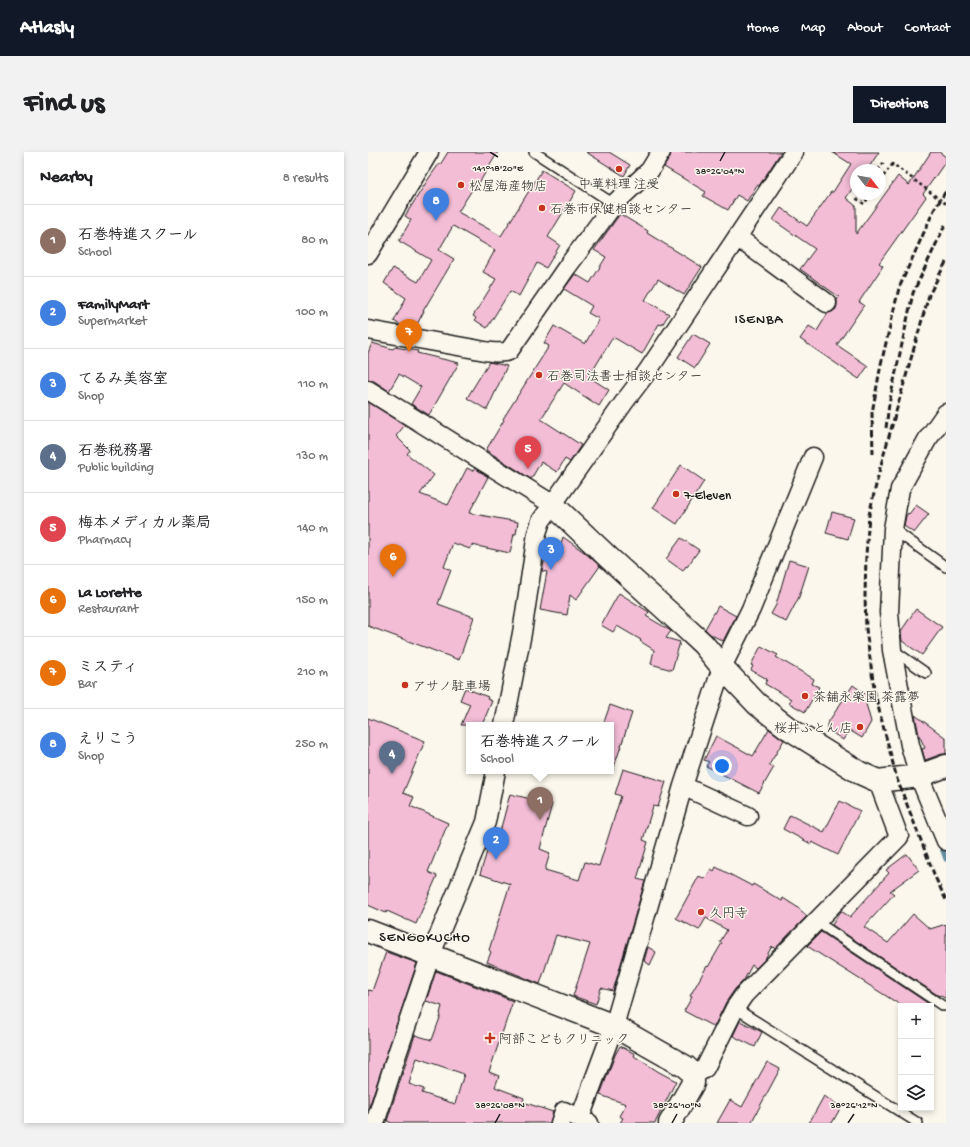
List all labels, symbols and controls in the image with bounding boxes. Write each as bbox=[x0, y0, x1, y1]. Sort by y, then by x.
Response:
text: Atlasly bbox=[20, 17, 74, 40]
text: Home bbox=[747, 20, 779, 37]
text: Map bbox=[801, 20, 825, 37]
text: About bbox=[847, 20, 883, 37]
text: Contact bbox=[905, 20, 950, 37]
button: Directions bbox=[853, 86, 946, 123]
text: Find us bbox=[24, 88, 104, 121]
text: 141°18'20"E bbox=[472, 163, 524, 175]
marker: 中華料理 注受 bbox=[614, 164, 624, 174]
north arrow bbox=[850, 164, 886, 200]
text: 38°26'04"N bbox=[695, 166, 745, 178]
text: Nearby bbox=[40, 168, 93, 188]
text: 8 results bbox=[283, 171, 328, 186]
place label: 中華料理 注受 bbox=[578, 178, 660, 193]
place label: 松屋海産物店 bbox=[469, 179, 547, 195]
marker: 松屋海産物店 bbox=[456, 180, 466, 190]
pin: 8 bbox=[423, 188, 449, 221]
place label: 石巻市保健相談センター bbox=[550, 202, 692, 218]
marker: 石巻市保健相談センター bbox=[537, 203, 547, 213]
text: 石巻特進スクール bbox=[78, 227, 197, 245]
text: 1 bbox=[50, 233, 56, 248]
text: 80 m bbox=[301, 233, 328, 248]
text: School bbox=[78, 245, 112, 260]
text: FamilyMart bbox=[78, 296, 149, 314]
text: 2 bbox=[50, 305, 56, 320]
text: 100 m bbox=[296, 305, 328, 320]
district label: ISENBA bbox=[734, 312, 784, 329]
text: Supermarket bbox=[78, 314, 147, 329]
pin: 7 bbox=[396, 319, 422, 352]
place label: 石巻司法書士相談センター bbox=[547, 369, 702, 385]
marker: 石巻司法書士相談センター bbox=[534, 370, 544, 380]
text: てるみ美容室 bbox=[78, 371, 168, 389]
text: 3 bbox=[50, 377, 56, 392]
text: 110 m bbox=[298, 377, 328, 392]
text: Shop bbox=[78, 389, 104, 404]
pin: 5 bbox=[515, 436, 541, 469]
text: 石巻税務署 bbox=[78, 443, 153, 461]
text: 4 bbox=[50, 449, 56, 464]
text: 130 m bbox=[296, 449, 328, 464]
text: Public building bbox=[78, 461, 154, 476]
marker: 7-Eleven bbox=[671, 489, 681, 499]
place label: 7-Eleven bbox=[683, 489, 732, 504]
text: 梅本メディカル薬局 bbox=[78, 515, 211, 533]
text: 5 bbox=[50, 521, 56, 536]
text: 140 m bbox=[297, 521, 328, 536]
text: Pharmacy bbox=[78, 533, 131, 548]
pin: 3 bbox=[538, 537, 564, 570]
pin: 6 bbox=[380, 544, 406, 577]
text: La Lorette bbox=[78, 584, 142, 602]
text: 6 bbox=[50, 593, 56, 608]
text: 150 m bbox=[296, 593, 328, 608]
text: Restaurant bbox=[78, 602, 138, 617]
text: ミスティ bbox=[78, 659, 138, 677]
text: 7 bbox=[50, 665, 56, 680]
text: 210 m bbox=[297, 665, 328, 680]
text: Bar bbox=[78, 677, 96, 692]
place label: アサノ駐車場 bbox=[413, 679, 490, 695]
marker: アサノ駐車場 bbox=[400, 680, 410, 690]
place label: 茶舗永楽園 茶露夢 bbox=[813, 690, 920, 706]
marker: 茶舗永楽園 茶露夢 bbox=[800, 691, 810, 701]
popup bbox=[466, 722, 614, 774]
place label: 桜井ふとん店 bbox=[774, 722, 852, 737]
marker: 桜井ふとん店 bbox=[855, 722, 865, 732]
text: えりこう bbox=[78, 731, 138, 749]
text: 石巻特進スクール bbox=[480, 734, 600, 752]
text: 8 bbox=[49, 737, 57, 752]
text: 250 m bbox=[295, 737, 328, 752]
pin: 4 bbox=[379, 741, 405, 774]
text: Shop bbox=[78, 749, 104, 764]
text: School bbox=[480, 752, 514, 767]
your location bbox=[712, 756, 732, 776]
pin: 1 bbox=[527, 787, 553, 820]
pin: 2 bbox=[483, 827, 509, 860]
marker: 久円寺 bbox=[696, 907, 706, 917]
place label: 久円寺 bbox=[709, 907, 748, 922]
district label: SENGOKUCHO bbox=[379, 930, 471, 947]
map controls bbox=[898, 1003, 934, 1111]
button: + bbox=[898, 1003, 934, 1039]
marker: 阿部こどもクリニック bbox=[484, 1032, 496, 1044]
place label: 阿部こどもクリニック bbox=[499, 1032, 629, 1048]
button: − bbox=[898, 1039, 934, 1075]
button: layers bbox=[898, 1075, 934, 1111]
text: 38°26'08"N bbox=[474, 1100, 525, 1112]
text: 38°26'10"N bbox=[652, 1100, 702, 1112]
text: 38°26'12"N bbox=[829, 1100, 878, 1112]

